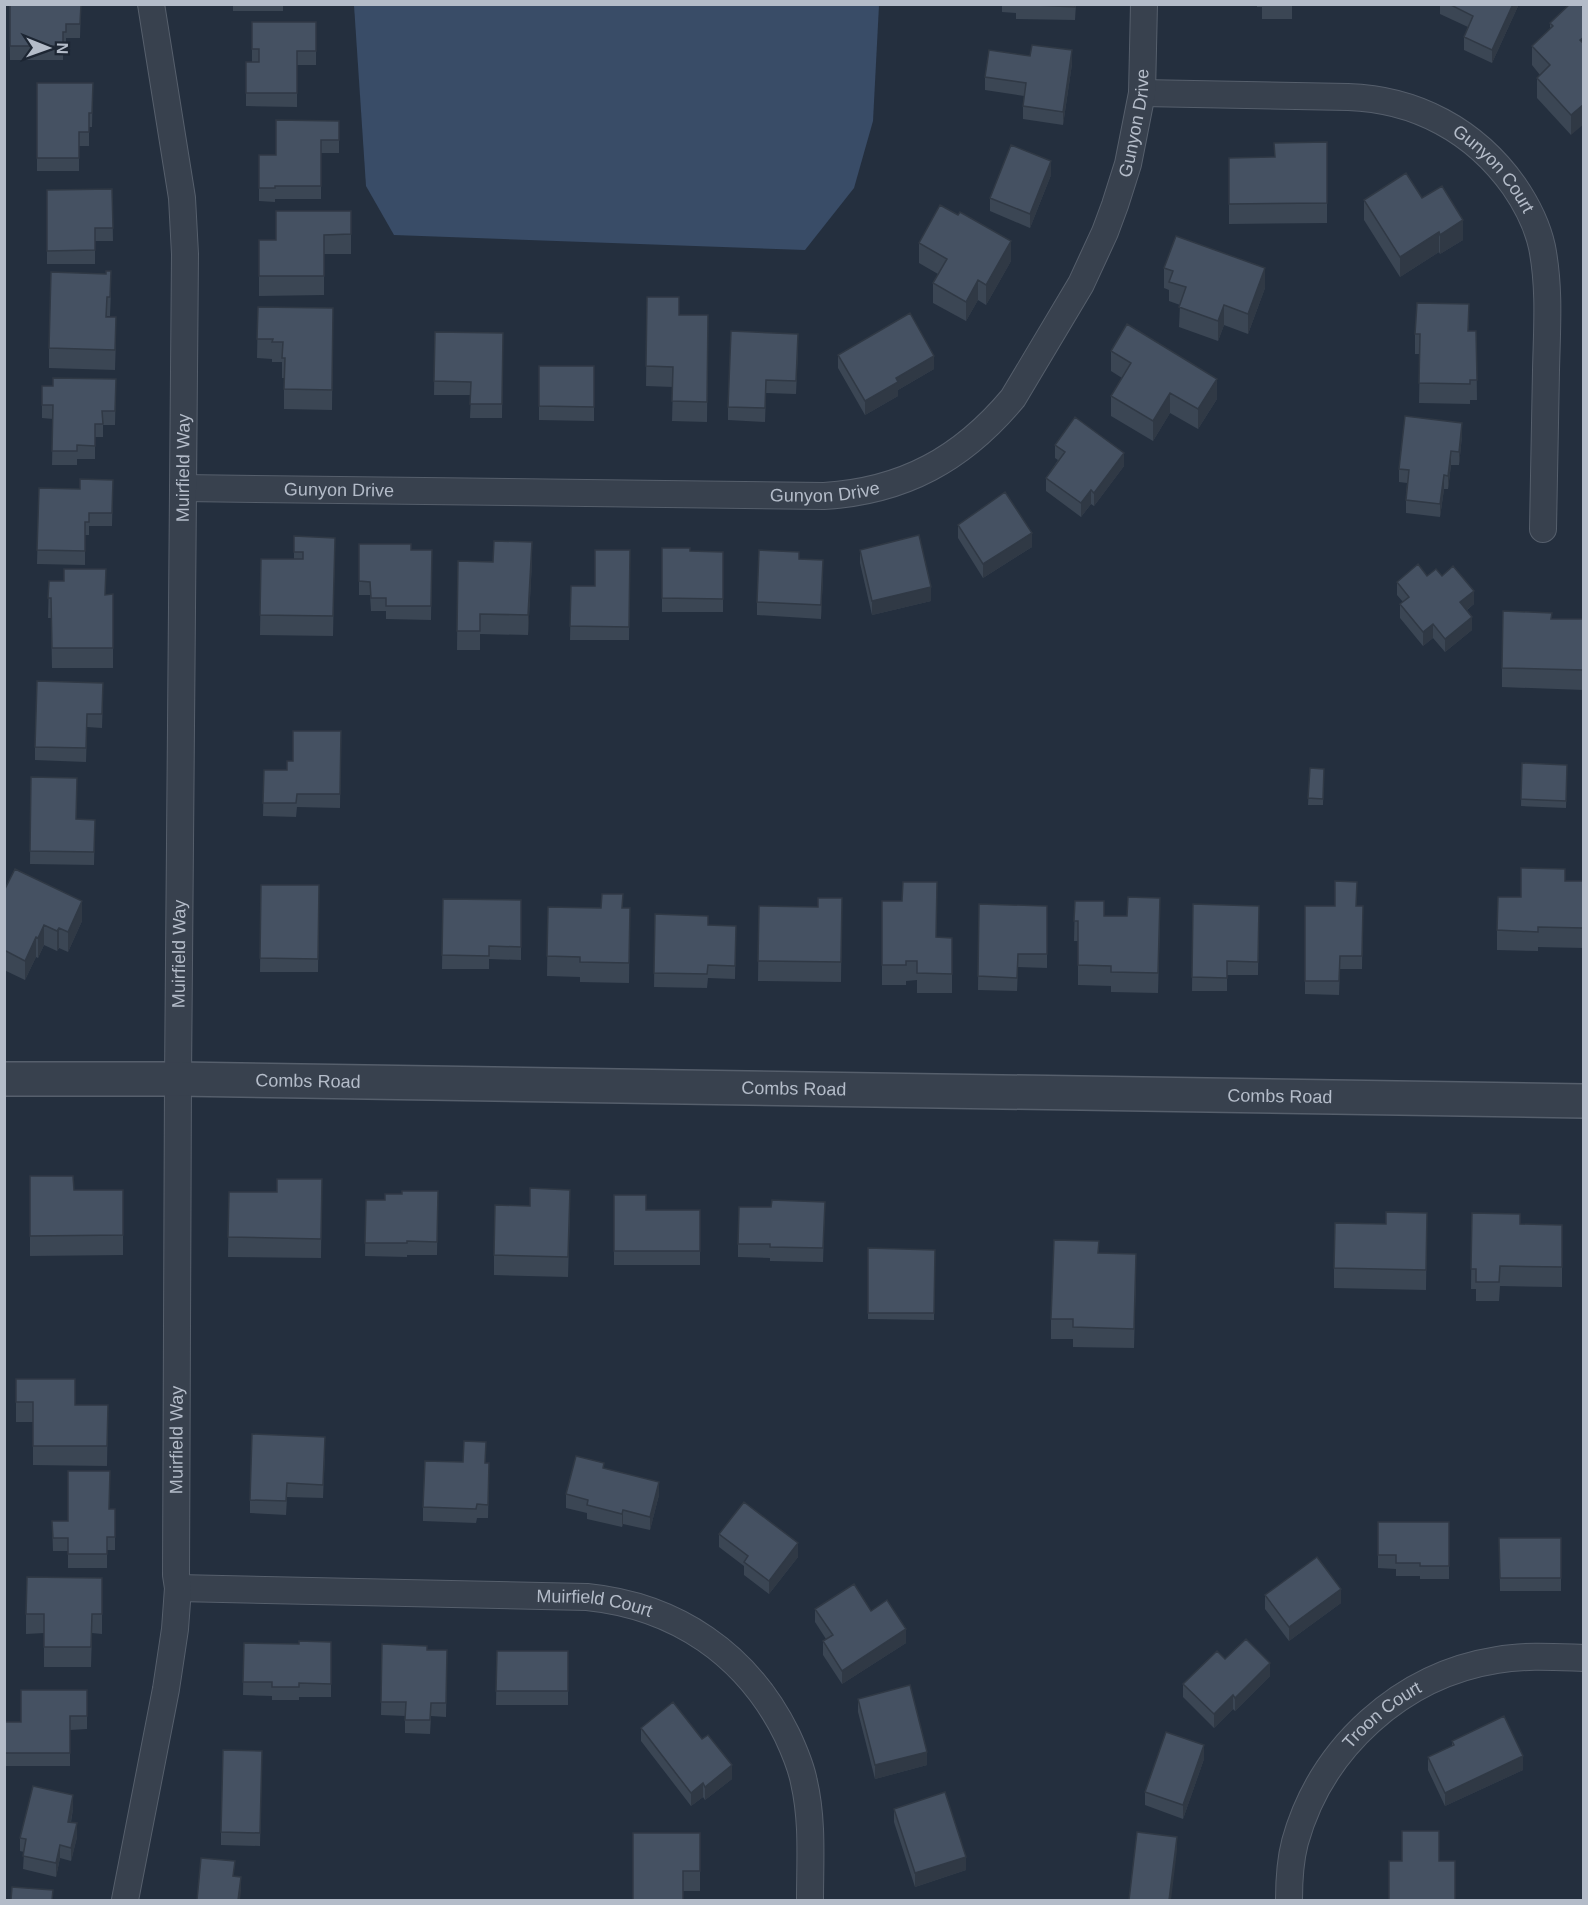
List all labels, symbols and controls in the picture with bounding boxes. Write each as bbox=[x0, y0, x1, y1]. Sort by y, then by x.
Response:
north arrow bbox=[18, 18, 78, 78]
text: N bbox=[54, 42, 71, 54]
street label: Gunyon Drive bbox=[1114, 68, 1153, 180]
street label: Gunyon Court bbox=[1449, 121, 1538, 216]
street label: Muirfield Way bbox=[173, 414, 194, 522]
street label: Gunyon Drive bbox=[770, 478, 882, 506]
street label: Gunyon Drive bbox=[284, 479, 394, 501]
street label: Muirfield Way bbox=[169, 900, 190, 1008]
street label: Combs Road bbox=[255, 1070, 361, 1092]
street label: Combs Road bbox=[741, 1078, 847, 1099]
street label: Combs Road bbox=[1227, 1085, 1333, 1107]
street label: Muirfield Way bbox=[166, 1386, 187, 1494]
street label: Muirfield Court bbox=[536, 1586, 655, 1621]
street label: Troon Court bbox=[1339, 1677, 1425, 1752]

